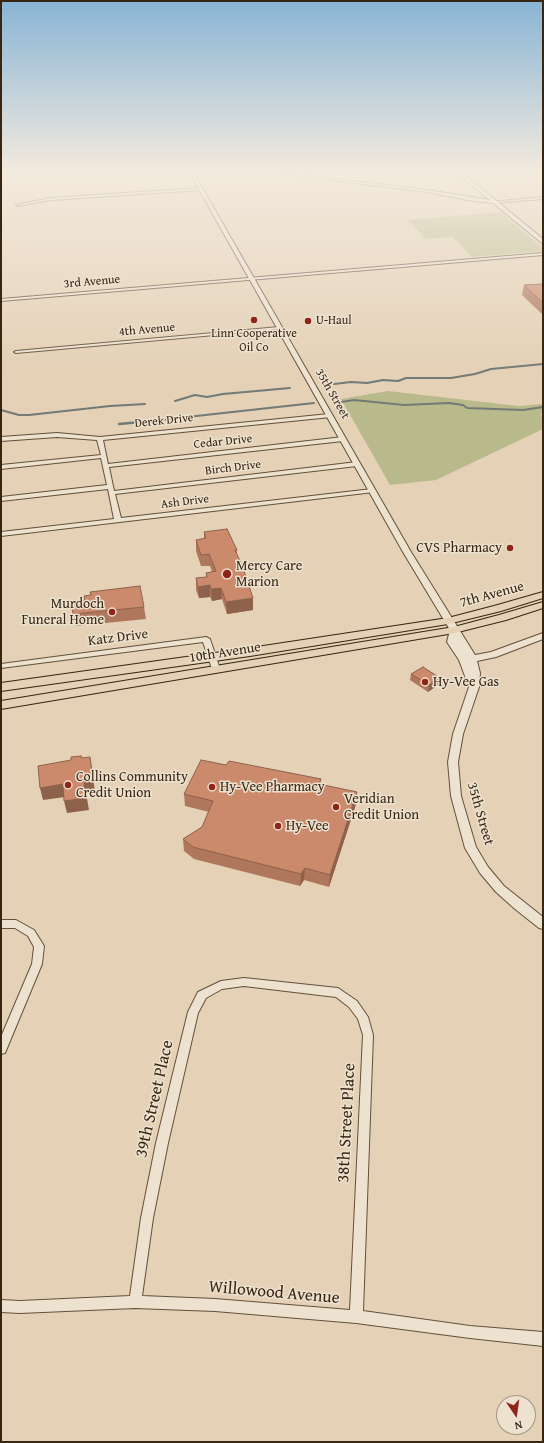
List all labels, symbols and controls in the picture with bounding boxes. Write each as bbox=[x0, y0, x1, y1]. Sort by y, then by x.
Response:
street label: 3rd Avenue bbox=[63, 272, 121, 292]
place label: U-Haul bbox=[316, 314, 352, 328]
marker: Linn Cooperative Oil Co bbox=[249, 315, 259, 325]
marker: U-Haul bbox=[303, 316, 313, 326]
street label: 4th Avenue bbox=[118, 320, 176, 340]
place label: Linn Cooperative Oil Co bbox=[211, 327, 297, 355]
street label: 35th Street bbox=[312, 366, 352, 422]
street label: Derek Drive bbox=[134, 411, 194, 431]
street label: Cedar Drive bbox=[193, 432, 253, 452]
street label: Birch Drive bbox=[204, 457, 262, 479]
street label: Ash Drive bbox=[160, 492, 210, 512]
place label: CVS Pharmacy bbox=[416, 540, 502, 556]
marker: CVS Pharmacy bbox=[505, 543, 515, 553]
place label: Mercy Care Marion bbox=[236, 558, 302, 590]
marker: Mercy Care Marion bbox=[221, 568, 233, 580]
street label: 7th Avenue bbox=[458, 578, 526, 612]
place label: Murdoch Funeral Home bbox=[21, 596, 104, 628]
marker: Murdoch Funeral Home bbox=[107, 607, 117, 617]
street label: Katz Drive bbox=[87, 626, 149, 650]
street label: 10th Avenue bbox=[188, 639, 262, 667]
place label: Hy-Vee Gas bbox=[433, 674, 499, 690]
marker: Hy-Vee Gas bbox=[420, 677, 430, 687]
place label: Collins Community Credit Union bbox=[76, 769, 188, 802]
place label: Hy-Vee Pharmacy bbox=[220, 779, 325, 795]
marker: Collins Community Credit Union bbox=[63, 780, 73, 790]
street label: 35th Street bbox=[463, 781, 497, 847]
marker: Hy-Vee Pharmacy bbox=[207, 782, 217, 792]
place label: Veridian Credit Union bbox=[344, 791, 419, 824]
marker: Veridian Credit Union bbox=[331, 802, 341, 812]
place label: Hy-Vee bbox=[286, 818, 329, 834]
marker: Hy-Vee bbox=[273, 821, 283, 831]
street label: 39th Street Place bbox=[132, 1038, 178, 1160]
street label: 38th Street Place bbox=[334, 1063, 360, 1183]
street label: Willowood Avenue bbox=[208, 1277, 340, 1309]
north arrow bbox=[496, 1395, 536, 1435]
text: N bbox=[513, 1417, 524, 1434]

